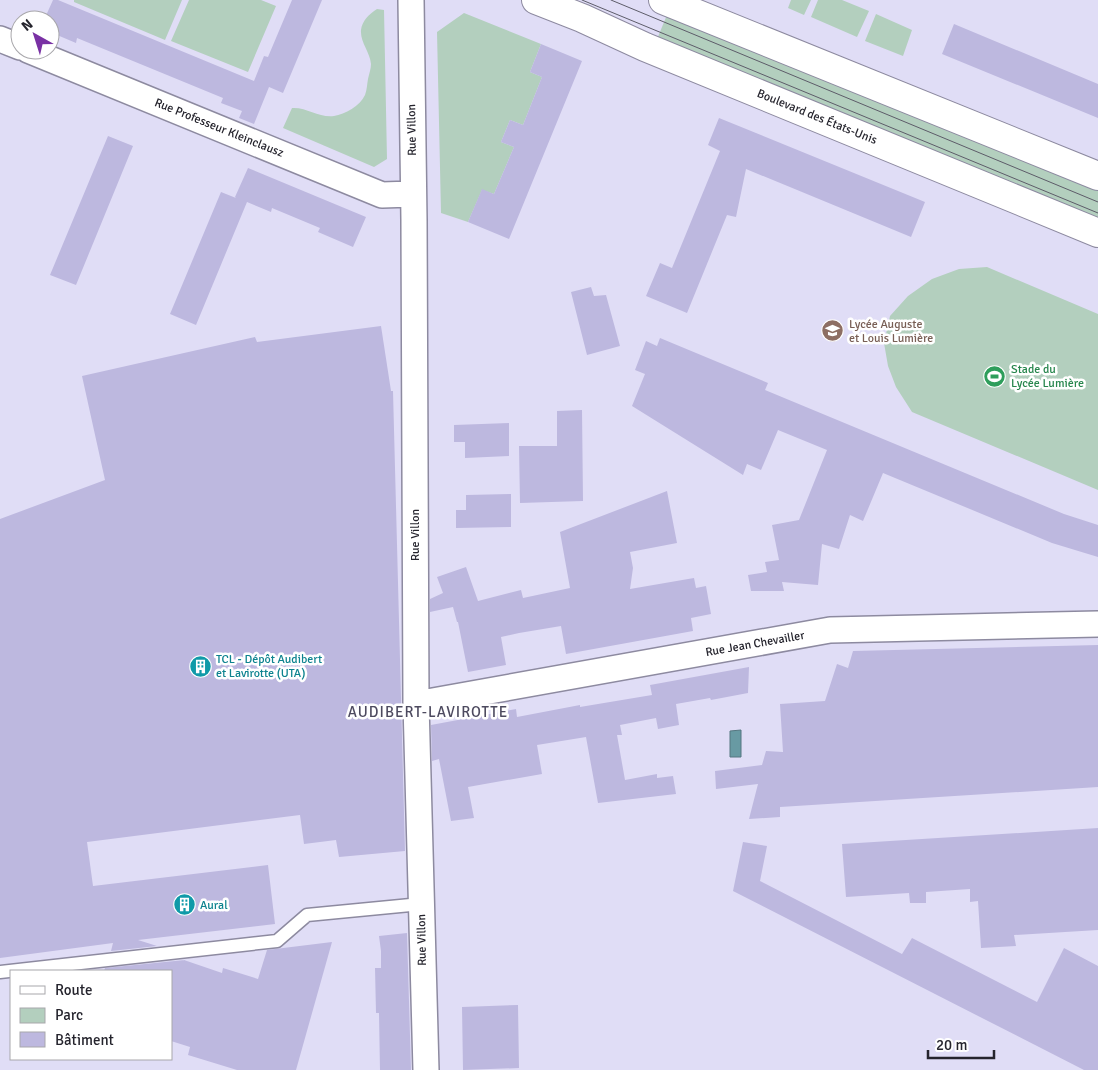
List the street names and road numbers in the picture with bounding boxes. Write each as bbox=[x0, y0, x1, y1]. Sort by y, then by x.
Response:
street label: Boulevard des États-Unis bbox=[755, 86, 879, 148]
street label: Rue Professeur Kleinclausz bbox=[152, 95, 286, 161]
street label: Rue Villon bbox=[404, 104, 420, 156]
street label: Rue Villon bbox=[408, 509, 423, 561]
street label: Rue Jean Chevailler bbox=[704, 628, 806, 660]
street label: Rue Villon bbox=[414, 914, 430, 966]

